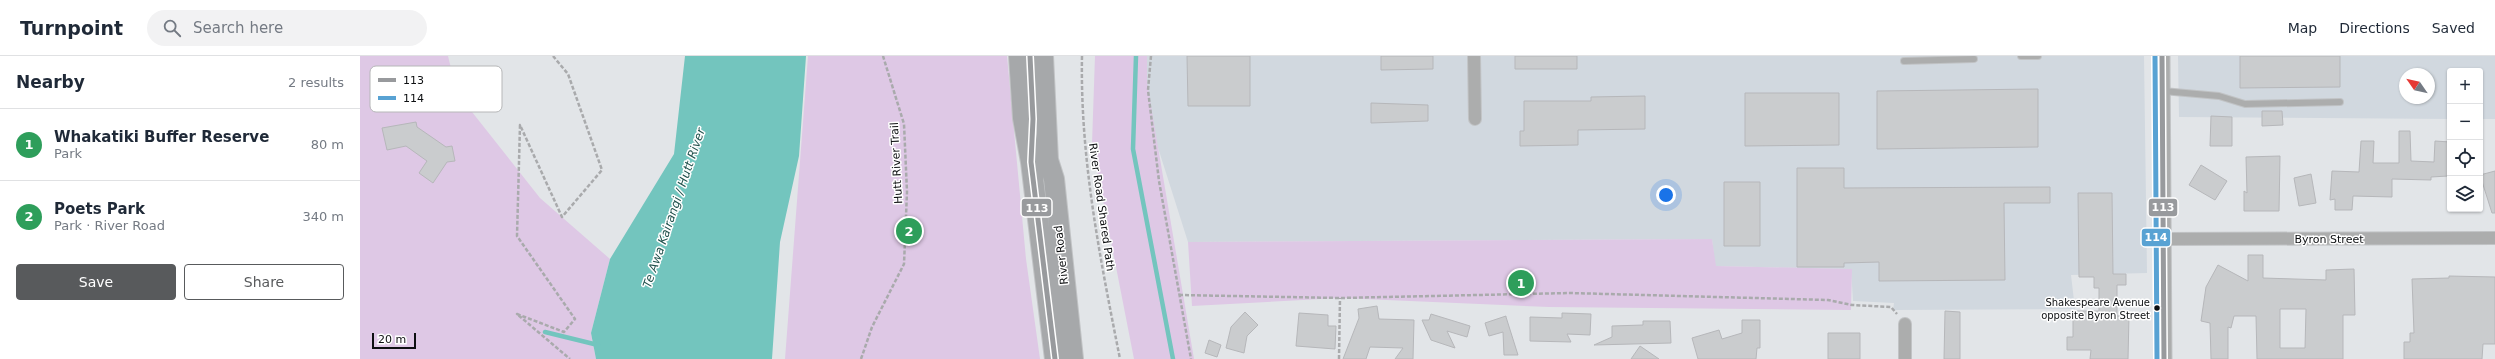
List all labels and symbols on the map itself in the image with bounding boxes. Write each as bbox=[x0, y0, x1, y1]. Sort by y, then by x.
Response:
legend bbox=[370, 66, 502, 112]
north arrow bbox=[2399, 68, 2435, 104]
text: 113 bbox=[403, 74, 424, 87]
text: 114 bbox=[403, 92, 424, 105]
street label: Hutt River Trail bbox=[888, 122, 905, 204]
water label: Te Awa Kairangi / Hutt River bbox=[640, 125, 708, 290]
street label: River Road Shared Path bbox=[1086, 142, 1117, 272]
your location bbox=[1656, 185, 1676, 205]
line badge: 113 bbox=[1021, 198, 1052, 217]
line badge: 113 bbox=[2148, 198, 2178, 217]
text: 113 bbox=[2152, 201, 2174, 214]
text: 113 bbox=[1026, 202, 1048, 215]
pin: 2 bbox=[896, 216, 922, 246]
street label: River Road bbox=[1052, 225, 1071, 285]
line badge: 114 bbox=[2141, 228, 2171, 247]
text: 114 bbox=[2145, 231, 2168, 244]
street label: Byron Street bbox=[2295, 233, 2364, 246]
pin: 1 bbox=[1508, 268, 1534, 298]
place label: Shakespeare Avenue opposite Byron Street bbox=[2041, 297, 2150, 321]
marker: Shakespeare Avenue opposite Byron Street bbox=[2152, 303, 2162, 313]
scale bar bbox=[372, 331, 416, 350]

